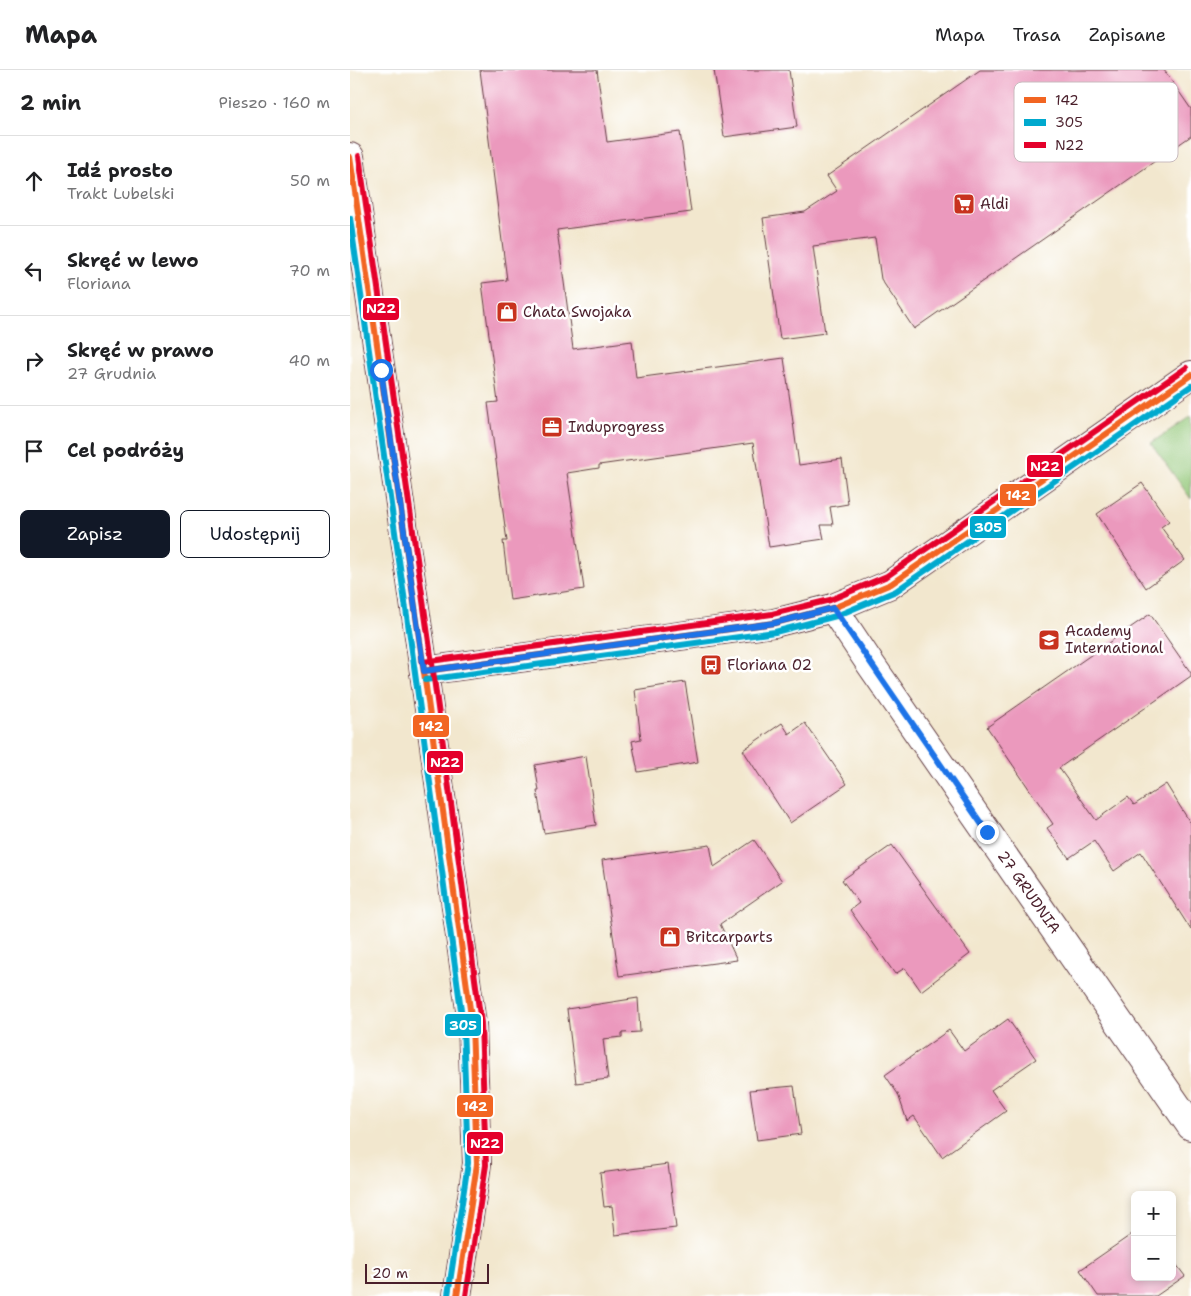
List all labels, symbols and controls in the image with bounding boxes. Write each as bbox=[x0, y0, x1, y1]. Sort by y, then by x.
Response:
text: Mapa bbox=[25, 19, 97, 51]
text: Mapa bbox=[935, 23, 985, 47]
text: Trasa bbox=[1013, 23, 1061, 47]
text: Zapisane bbox=[1089, 23, 1166, 47]
legend bbox=[1014, 82, 1178, 162]
text: 2 min bbox=[20, 89, 81, 117]
text: 142 bbox=[1055, 91, 1079, 109]
text: Pieszo · 160 m bbox=[219, 92, 330, 113]
text: 305 bbox=[1055, 113, 1083, 131]
text: N22 bbox=[1055, 136, 1084, 154]
text: Idź prosto bbox=[67, 158, 173, 183]
icon: ahead bbox=[20, 167, 48, 195]
text: 50 m bbox=[290, 170, 330, 191]
text: Trakt Lubelski bbox=[67, 183, 175, 204]
supermarket icon: Aldi bbox=[952, 192, 976, 216]
place label: Aldi bbox=[980, 194, 1009, 214]
text: Skręć w lewo bbox=[67, 248, 199, 273]
icon: left bbox=[20, 257, 48, 285]
text: 70 m bbox=[289, 260, 330, 281]
text: Floriana bbox=[67, 273, 131, 294]
line badge: N22 bbox=[362, 297, 400, 321]
text: N22 bbox=[366, 299, 396, 317]
shop icon: Chata Swojaka bbox=[495, 300, 519, 324]
place label: Chata Swojaka bbox=[523, 302, 632, 322]
text: Skręć w prawo bbox=[67, 338, 214, 363]
icon: right bbox=[20, 347, 48, 375]
text: 40 m bbox=[288, 350, 330, 371]
route start bbox=[370, 359, 393, 382]
text: 27 Grudnia bbox=[67, 363, 156, 384]
office icon: Induprogress bbox=[540, 415, 564, 439]
place label: Induprogress bbox=[568, 417, 665, 437]
icon: arrive bbox=[20, 437, 48, 465]
text: Cel podróży bbox=[67, 438, 184, 463]
line badge: N22 bbox=[1026, 454, 1064, 478]
text: N22 bbox=[1030, 457, 1060, 475]
line badge: 142 bbox=[999, 483, 1037, 507]
text: 142 bbox=[1006, 486, 1031, 504]
button: Zapisz bbox=[20, 510, 170, 558]
button: Udostępnij bbox=[180, 510, 330, 558]
line badge: 305 bbox=[969, 515, 1007, 539]
text: 305 bbox=[974, 518, 1002, 536]
place label: Academy International bbox=[1065, 621, 1164, 658]
school or university icon: Academy International bbox=[1037, 628, 1061, 652]
bus stop icon: Floriana 02 bbox=[699, 653, 723, 677]
place label: Floriana 02 bbox=[727, 655, 812, 675]
line badge: 142 bbox=[412, 714, 450, 738]
text: 142 bbox=[419, 717, 444, 735]
line badge: N22 bbox=[426, 750, 464, 774]
text: N22 bbox=[430, 753, 460, 771]
route end bbox=[976, 821, 999, 844]
street label: 27 GRUDNIA bbox=[993, 847, 1065, 938]
shop icon: Britcarparts bbox=[658, 925, 682, 949]
place label: Britcarparts bbox=[686, 927, 773, 947]
line badge: 305 bbox=[444, 1013, 482, 1037]
text: 305 bbox=[449, 1016, 477, 1034]
line badge: 142 bbox=[456, 1094, 494, 1118]
text: 142 bbox=[463, 1097, 488, 1115]
line badge: N22 bbox=[466, 1131, 504, 1155]
text: N22 bbox=[470, 1134, 500, 1152]
map controls bbox=[1131, 1191, 1176, 1281]
button: + bbox=[1131, 1191, 1176, 1236]
button: − bbox=[1131, 1236, 1176, 1281]
scale bar bbox=[365, 1261, 489, 1284]
text: 20 m bbox=[372, 1264, 408, 1282]

